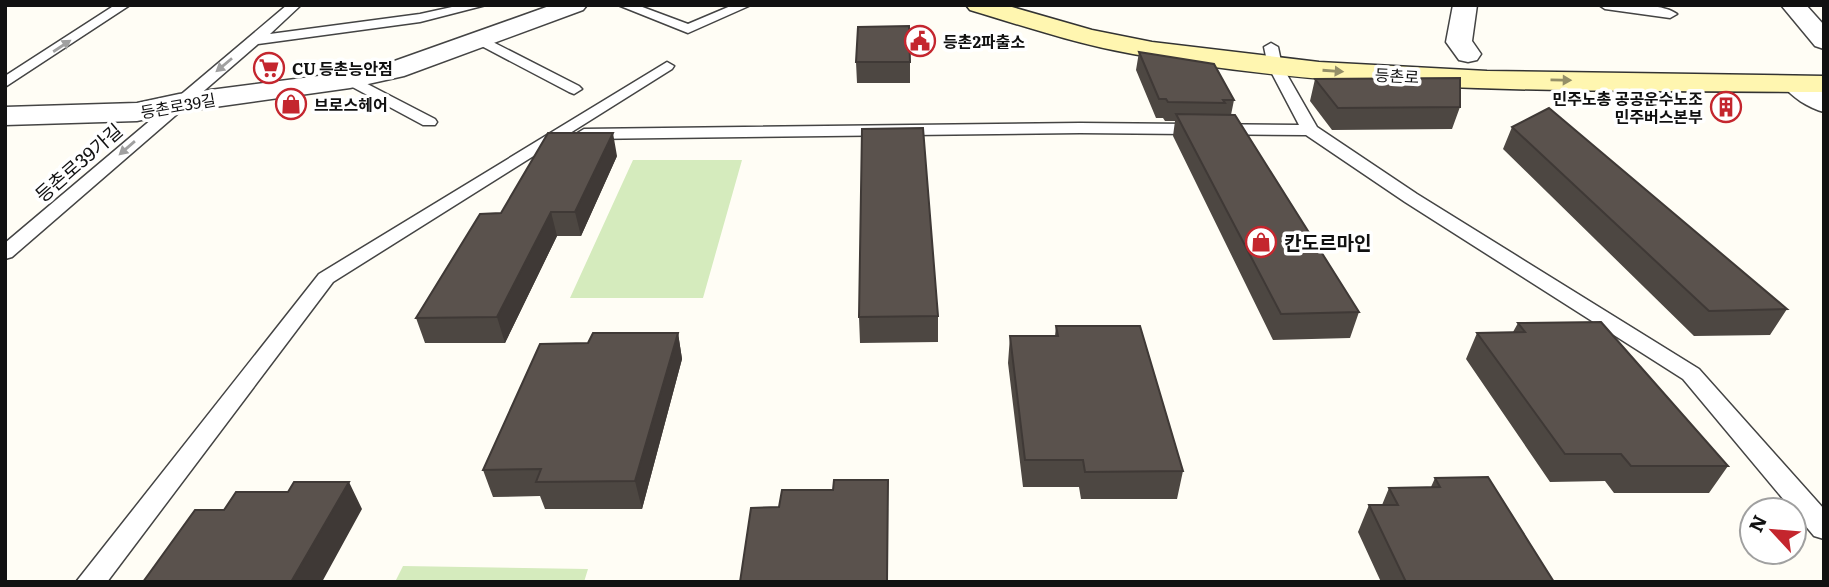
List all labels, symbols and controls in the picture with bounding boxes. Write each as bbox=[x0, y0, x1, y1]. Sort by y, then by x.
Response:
public building icon: 등촌2파출소 bbox=[903, 24, 937, 58]
place label: 등촌2파출소 bbox=[943, 29, 1025, 53]
one-way arrow bbox=[53, 40, 72, 53]
supermarket icon: CU 등촌능안점 bbox=[252, 51, 286, 85]
place label: CU 등촌능안점 bbox=[292, 56, 393, 80]
one-way arrow bbox=[216, 57, 233, 72]
street label: 등촌로 bbox=[1374, 62, 1420, 88]
one-way arrow bbox=[1323, 66, 1345, 77]
one-way arrow bbox=[1550, 74, 1572, 86]
place label: 민주노총 공공운수노조 민주버스본부 bbox=[1553, 86, 1703, 128]
street label: 등촌로39길 bbox=[139, 87, 217, 123]
shop icon: 브로스헤어 bbox=[274, 87, 308, 121]
building icon: 민주노총 공공운수노조 민주버스본부 bbox=[1709, 90, 1743, 124]
place label: 브로스헤어 bbox=[314, 92, 388, 116]
street label: 등촌로39가길 bbox=[28, 116, 128, 208]
one-way arrow bbox=[119, 140, 136, 155]
shop icon: 칸도르마인 bbox=[1244, 225, 1278, 259]
place label: 칸도르마인 bbox=[1284, 228, 1371, 256]
north arrow bbox=[1738, 496, 1808, 566]
text: N bbox=[1741, 510, 1773, 536]

